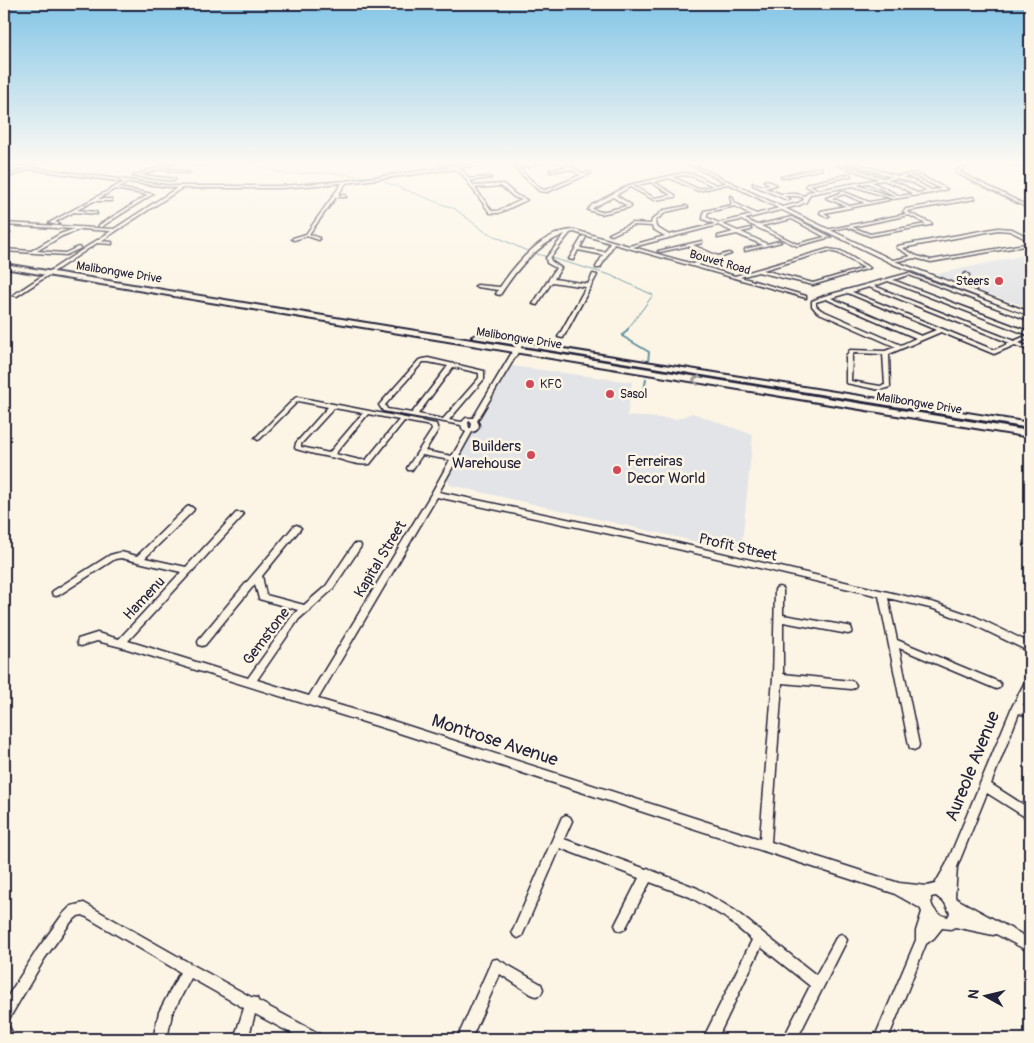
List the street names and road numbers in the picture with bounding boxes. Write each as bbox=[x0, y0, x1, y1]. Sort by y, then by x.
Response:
street label: Bouvet Road bbox=[688, 247, 752, 278]
street label: Malibongwe Drive bbox=[75, 258, 163, 287]
street label: Malibongwe Drive bbox=[475, 324, 563, 353]
street label: Malibongwe Drive bbox=[875, 389, 963, 418]
street label: Kapital Street bbox=[350, 517, 411, 601]
street label: Profit Street bbox=[697, 529, 780, 566]
street label: Hamenu bbox=[119, 573, 169, 624]
street label: Gemstone bbox=[239, 603, 294, 669]
street label: Aureole Avenue bbox=[940, 708, 1005, 825]
street label: Montrose Avenue bbox=[429, 709, 561, 772]

